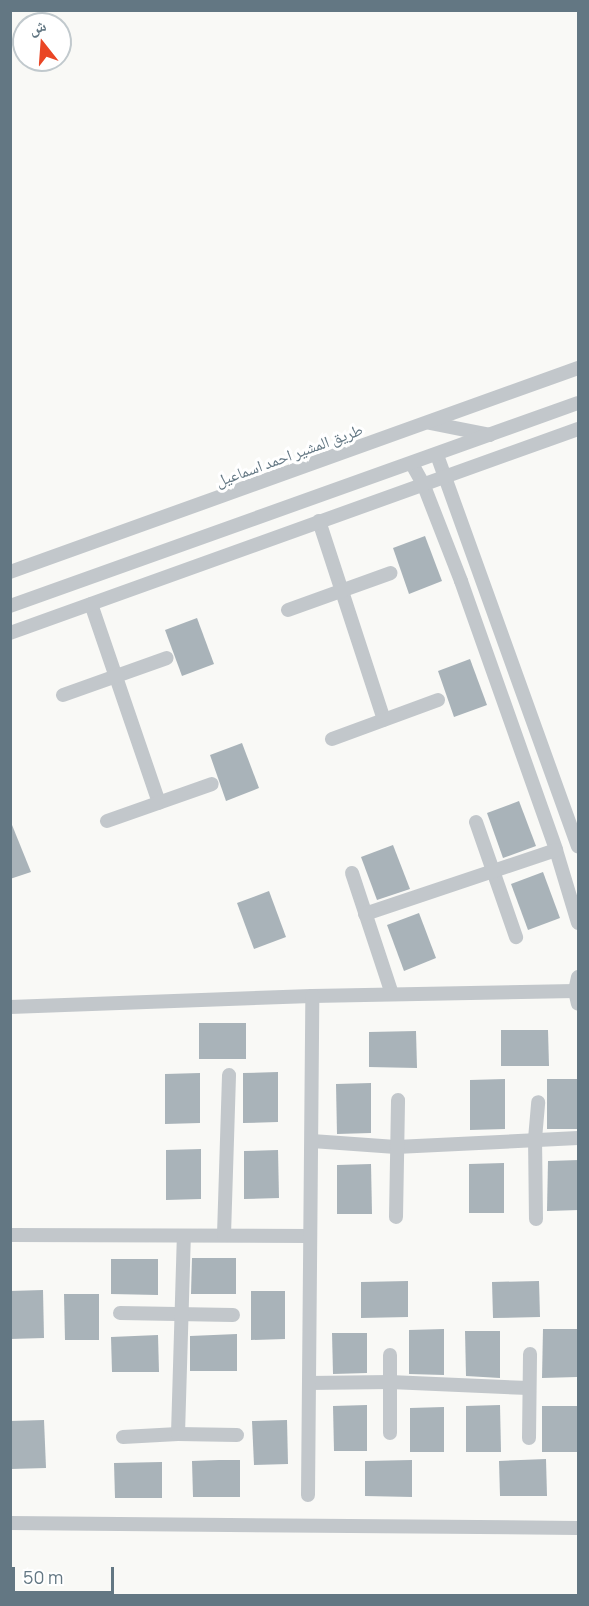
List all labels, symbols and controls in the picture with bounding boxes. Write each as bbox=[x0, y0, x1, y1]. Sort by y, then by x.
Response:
north arrow bbox=[12, 12, 72, 72]
text: ش bbox=[26, 14, 49, 40]
street label: طريق المشير احمد اسماعيل bbox=[213, 419, 365, 491]
scale bar bbox=[15, 1555, 117, 1593]
text: 50 m bbox=[23, 1565, 63, 1589]

